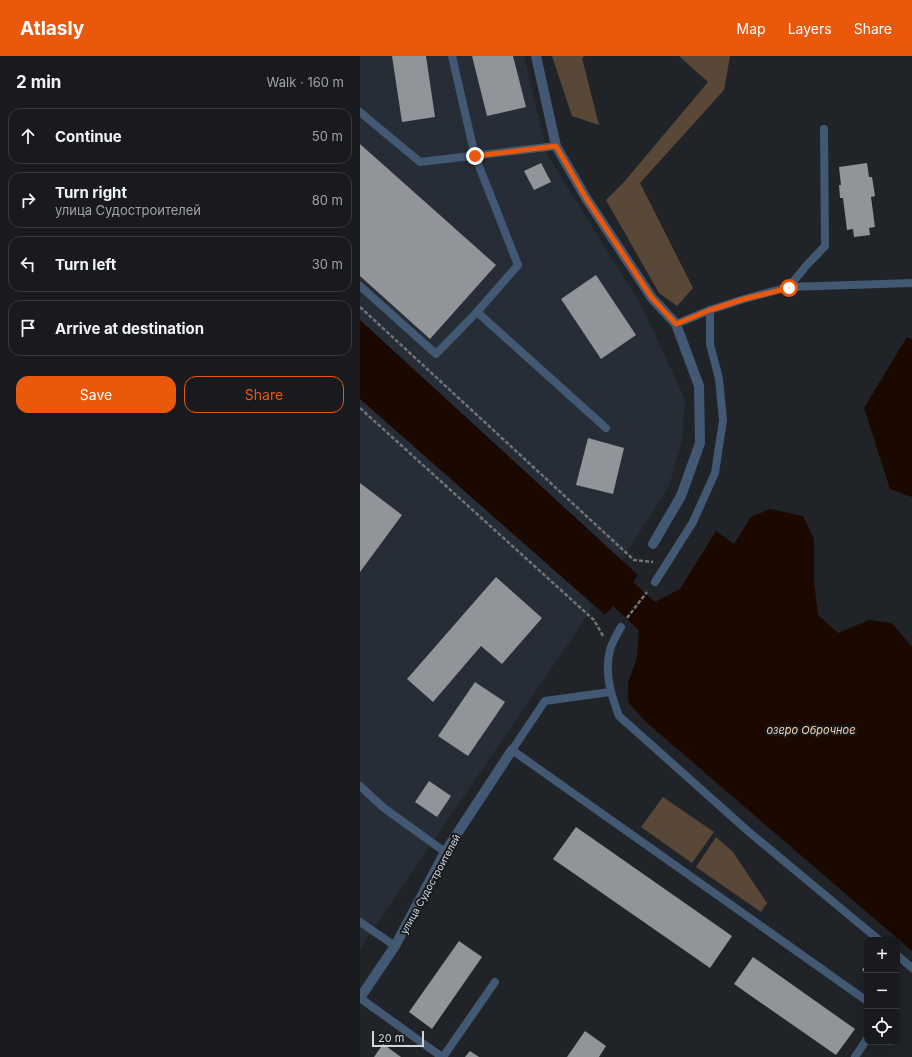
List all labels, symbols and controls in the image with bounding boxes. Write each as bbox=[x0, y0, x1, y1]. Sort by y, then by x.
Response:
text: Atlasly bbox=[20, 17, 84, 40]
text: Map bbox=[737, 20, 766, 37]
text: Layers bbox=[788, 20, 832, 37]
text: Share bbox=[854, 20, 892, 37]
text: 2 min bbox=[16, 72, 61, 92]
text: Walk · 160 m bbox=[267, 74, 344, 90]
icon: ahead bbox=[17, 125, 39, 147]
text: Continue bbox=[55, 127, 122, 146]
text: 50 m bbox=[312, 128, 343, 144]
route end bbox=[466, 147, 484, 165]
text: Turn right bbox=[55, 183, 127, 202]
icon: right bbox=[17, 189, 39, 211]
text: 80 m bbox=[312, 192, 343, 208]
text: улица Судостроителей bbox=[55, 202, 201, 218]
icon: left bbox=[17, 253, 39, 275]
text: Turn left bbox=[55, 255, 116, 274]
text: 30 m bbox=[312, 256, 343, 272]
route start bbox=[780, 279, 798, 297]
icon: arrive bbox=[17, 317, 39, 339]
text: Arrive at destination bbox=[55, 319, 204, 338]
button: Save bbox=[16, 376, 176, 413]
button: Share bbox=[184, 376, 344, 413]
water label: озеро Оброчное bbox=[767, 723, 856, 737]
street label: улица Судостроителей bbox=[398, 832, 463, 936]
map controls bbox=[864, 937, 900, 1045]
button: + bbox=[864, 937, 900, 973]
button: − bbox=[864, 973, 900, 1009]
button: locate bbox=[864, 1009, 900, 1045]
scale bar bbox=[372, 1029, 424, 1048]
text: 20 m bbox=[378, 1031, 404, 1045]

